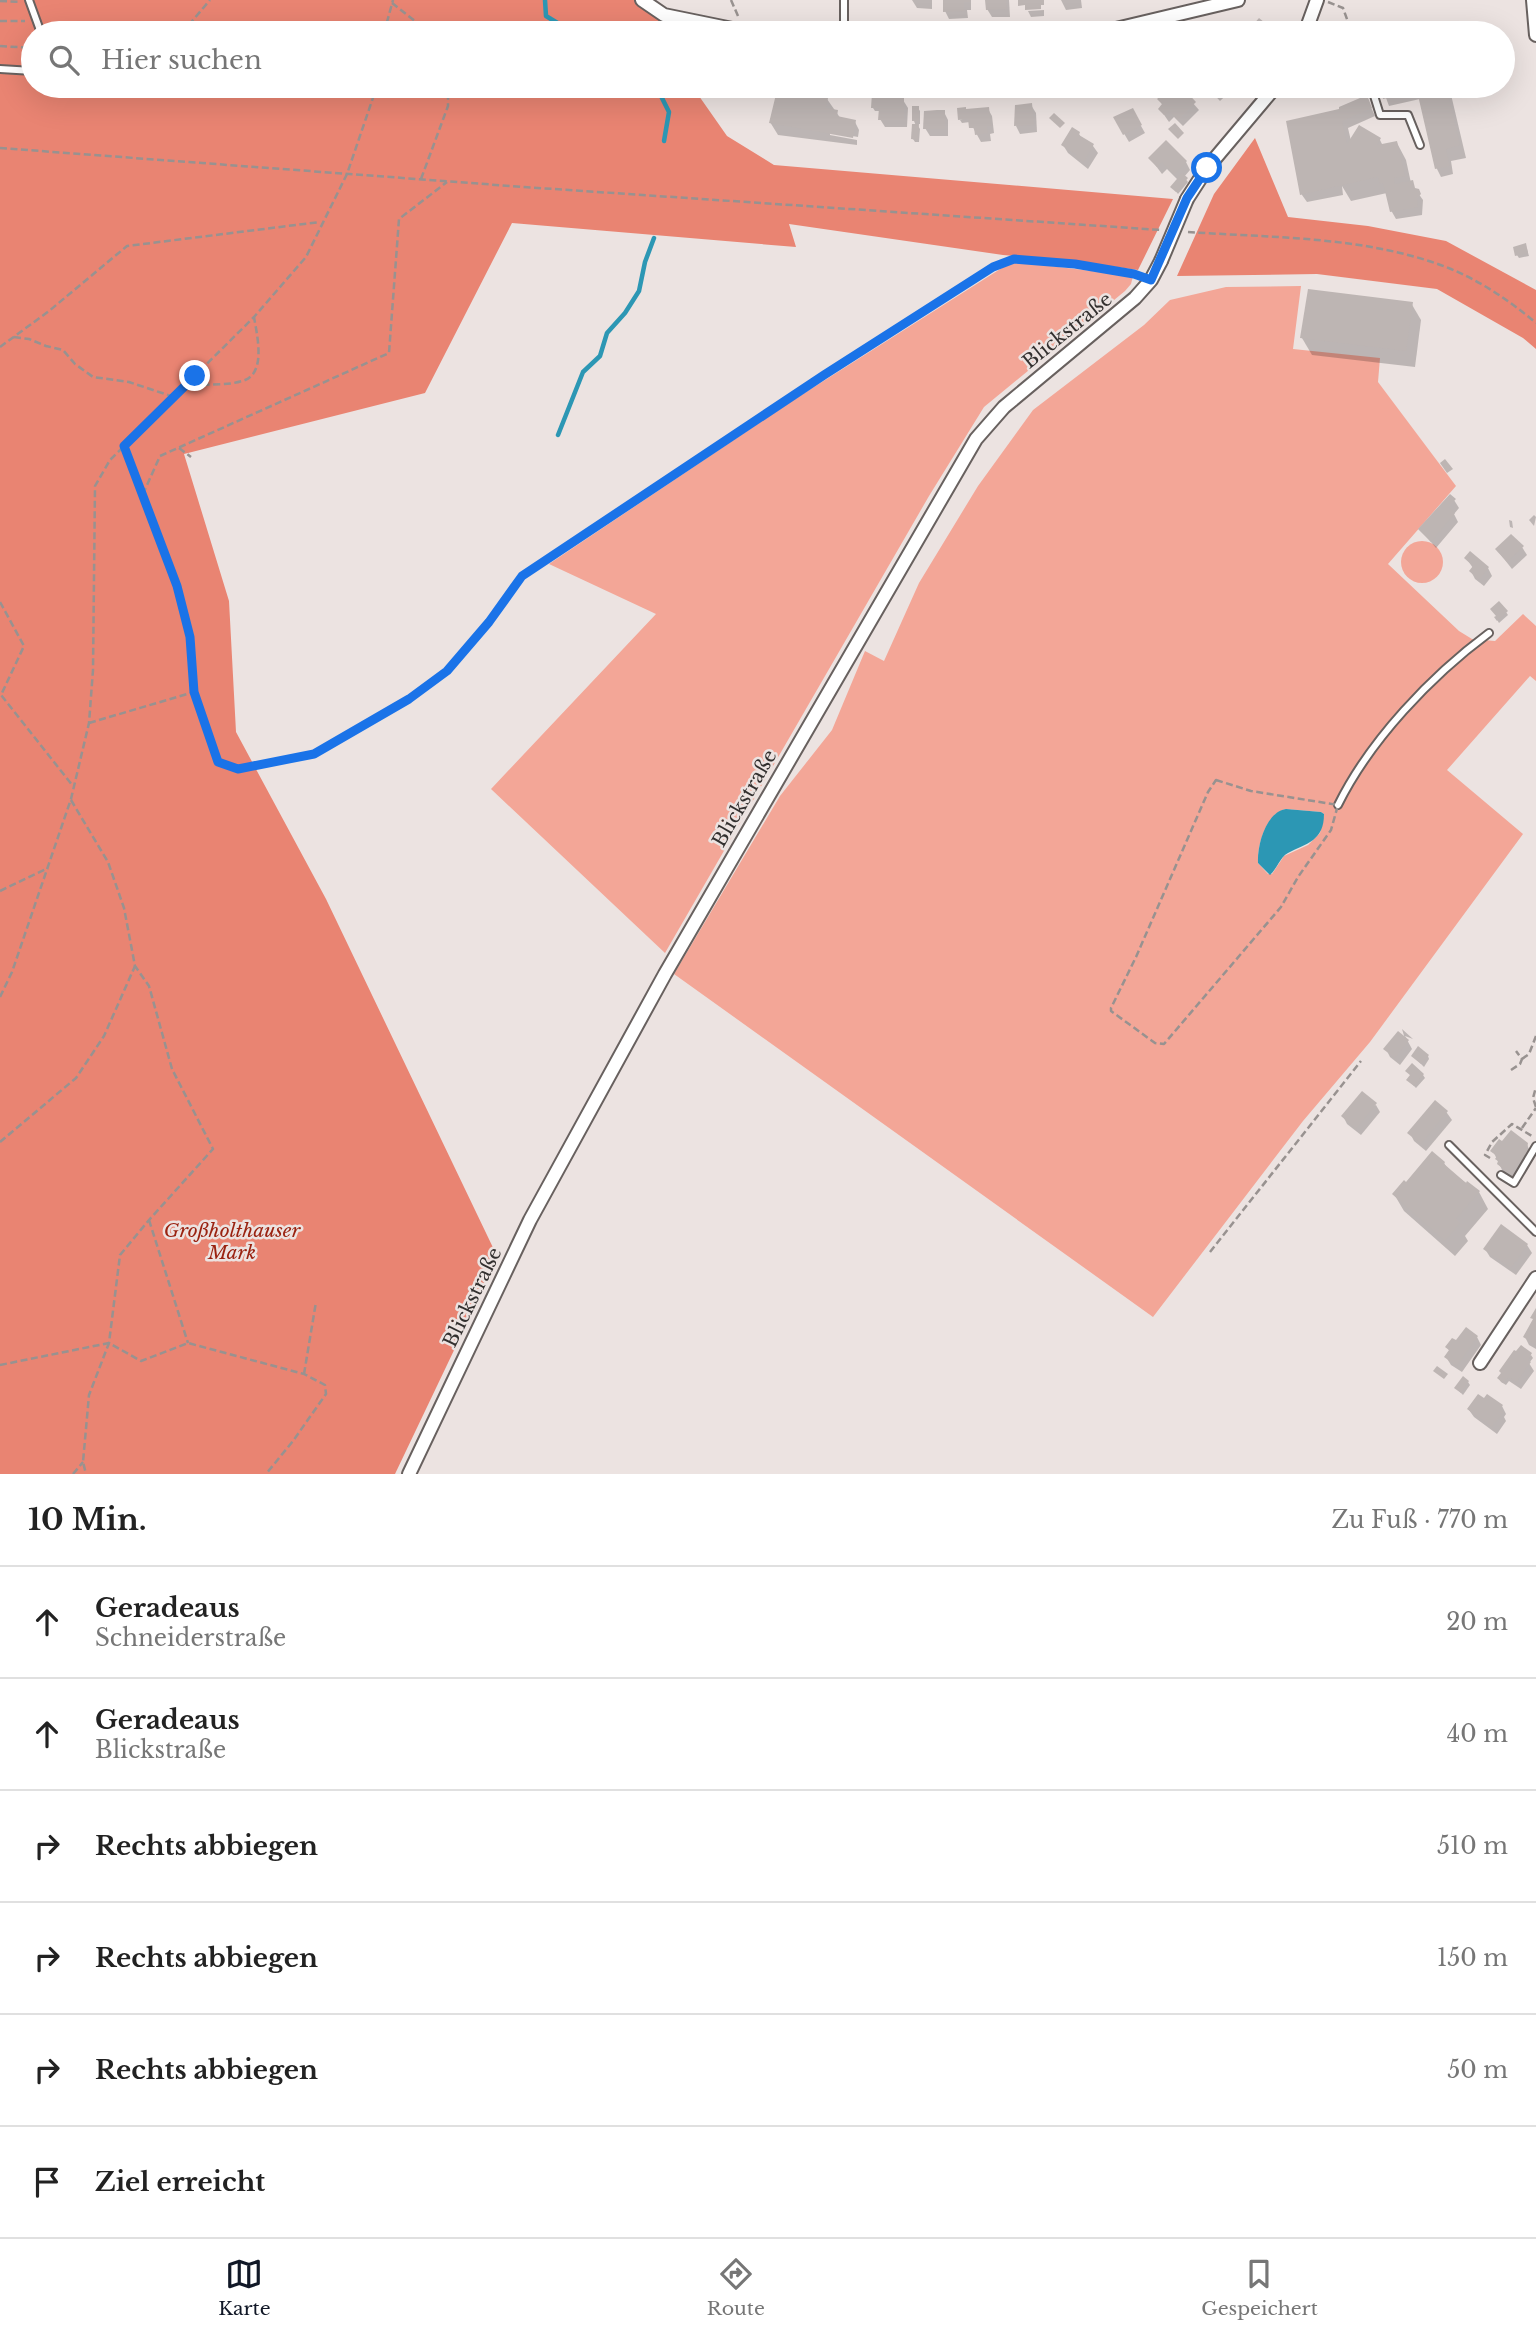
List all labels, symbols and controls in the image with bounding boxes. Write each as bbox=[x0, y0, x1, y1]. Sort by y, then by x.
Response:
search box bbox=[21, 21, 1515, 98]
icon: search bbox=[45, 41, 83, 79]
text: Hier suchen bbox=[101, 44, 262, 76]
route start bbox=[1191, 152, 1222, 183]
street label: Blickstraße bbox=[1018, 287, 1117, 373]
route end bbox=[179, 360, 210, 391]
street label: Blickstraße bbox=[707, 746, 781, 851]
park label: Großholthauser Mark bbox=[164, 1219, 301, 1264]
street label: Blickstraße bbox=[438, 1243, 507, 1351]
text: 10 Min. bbox=[28, 1501, 147, 1538]
text: Zu Fuß · 770 m bbox=[1331, 1506, 1508, 1534]
text: Geradeaus bbox=[95, 1592, 240, 1624]
icon: ahead bbox=[28, 1603, 66, 1641]
text: 20 m bbox=[1446, 1608, 1508, 1636]
text: Schneiderstraße bbox=[95, 1624, 286, 1652]
text: Geradeaus bbox=[95, 1704, 240, 1736]
icon: ahead bbox=[28, 1715, 66, 1753]
text: 40 m bbox=[1447, 1720, 1508, 1748]
text: Blickstraße bbox=[95, 1736, 226, 1764]
icon: right bbox=[28, 1827, 66, 1865]
text: Rechts abbiegen bbox=[95, 1830, 318, 1862]
text: 510 m bbox=[1437, 1832, 1508, 1860]
icon: right bbox=[28, 1939, 66, 1977]
text: Rechts abbiegen bbox=[95, 1942, 318, 1974]
text: 150 m bbox=[1437, 1944, 1508, 1972]
icon: right bbox=[28, 2051, 66, 2089]
text: Rechts abbiegen bbox=[95, 2054, 318, 2086]
text: 50 m bbox=[1447, 2056, 1508, 2084]
icon: arrive bbox=[28, 2163, 66, 2201]
text: Ziel erreicht bbox=[95, 2166, 265, 2198]
tab: Karte bbox=[218, 2255, 271, 2320]
tab: Route bbox=[707, 2255, 765, 2320]
tab: Gespeichert bbox=[1201, 2255, 1318, 2320]

